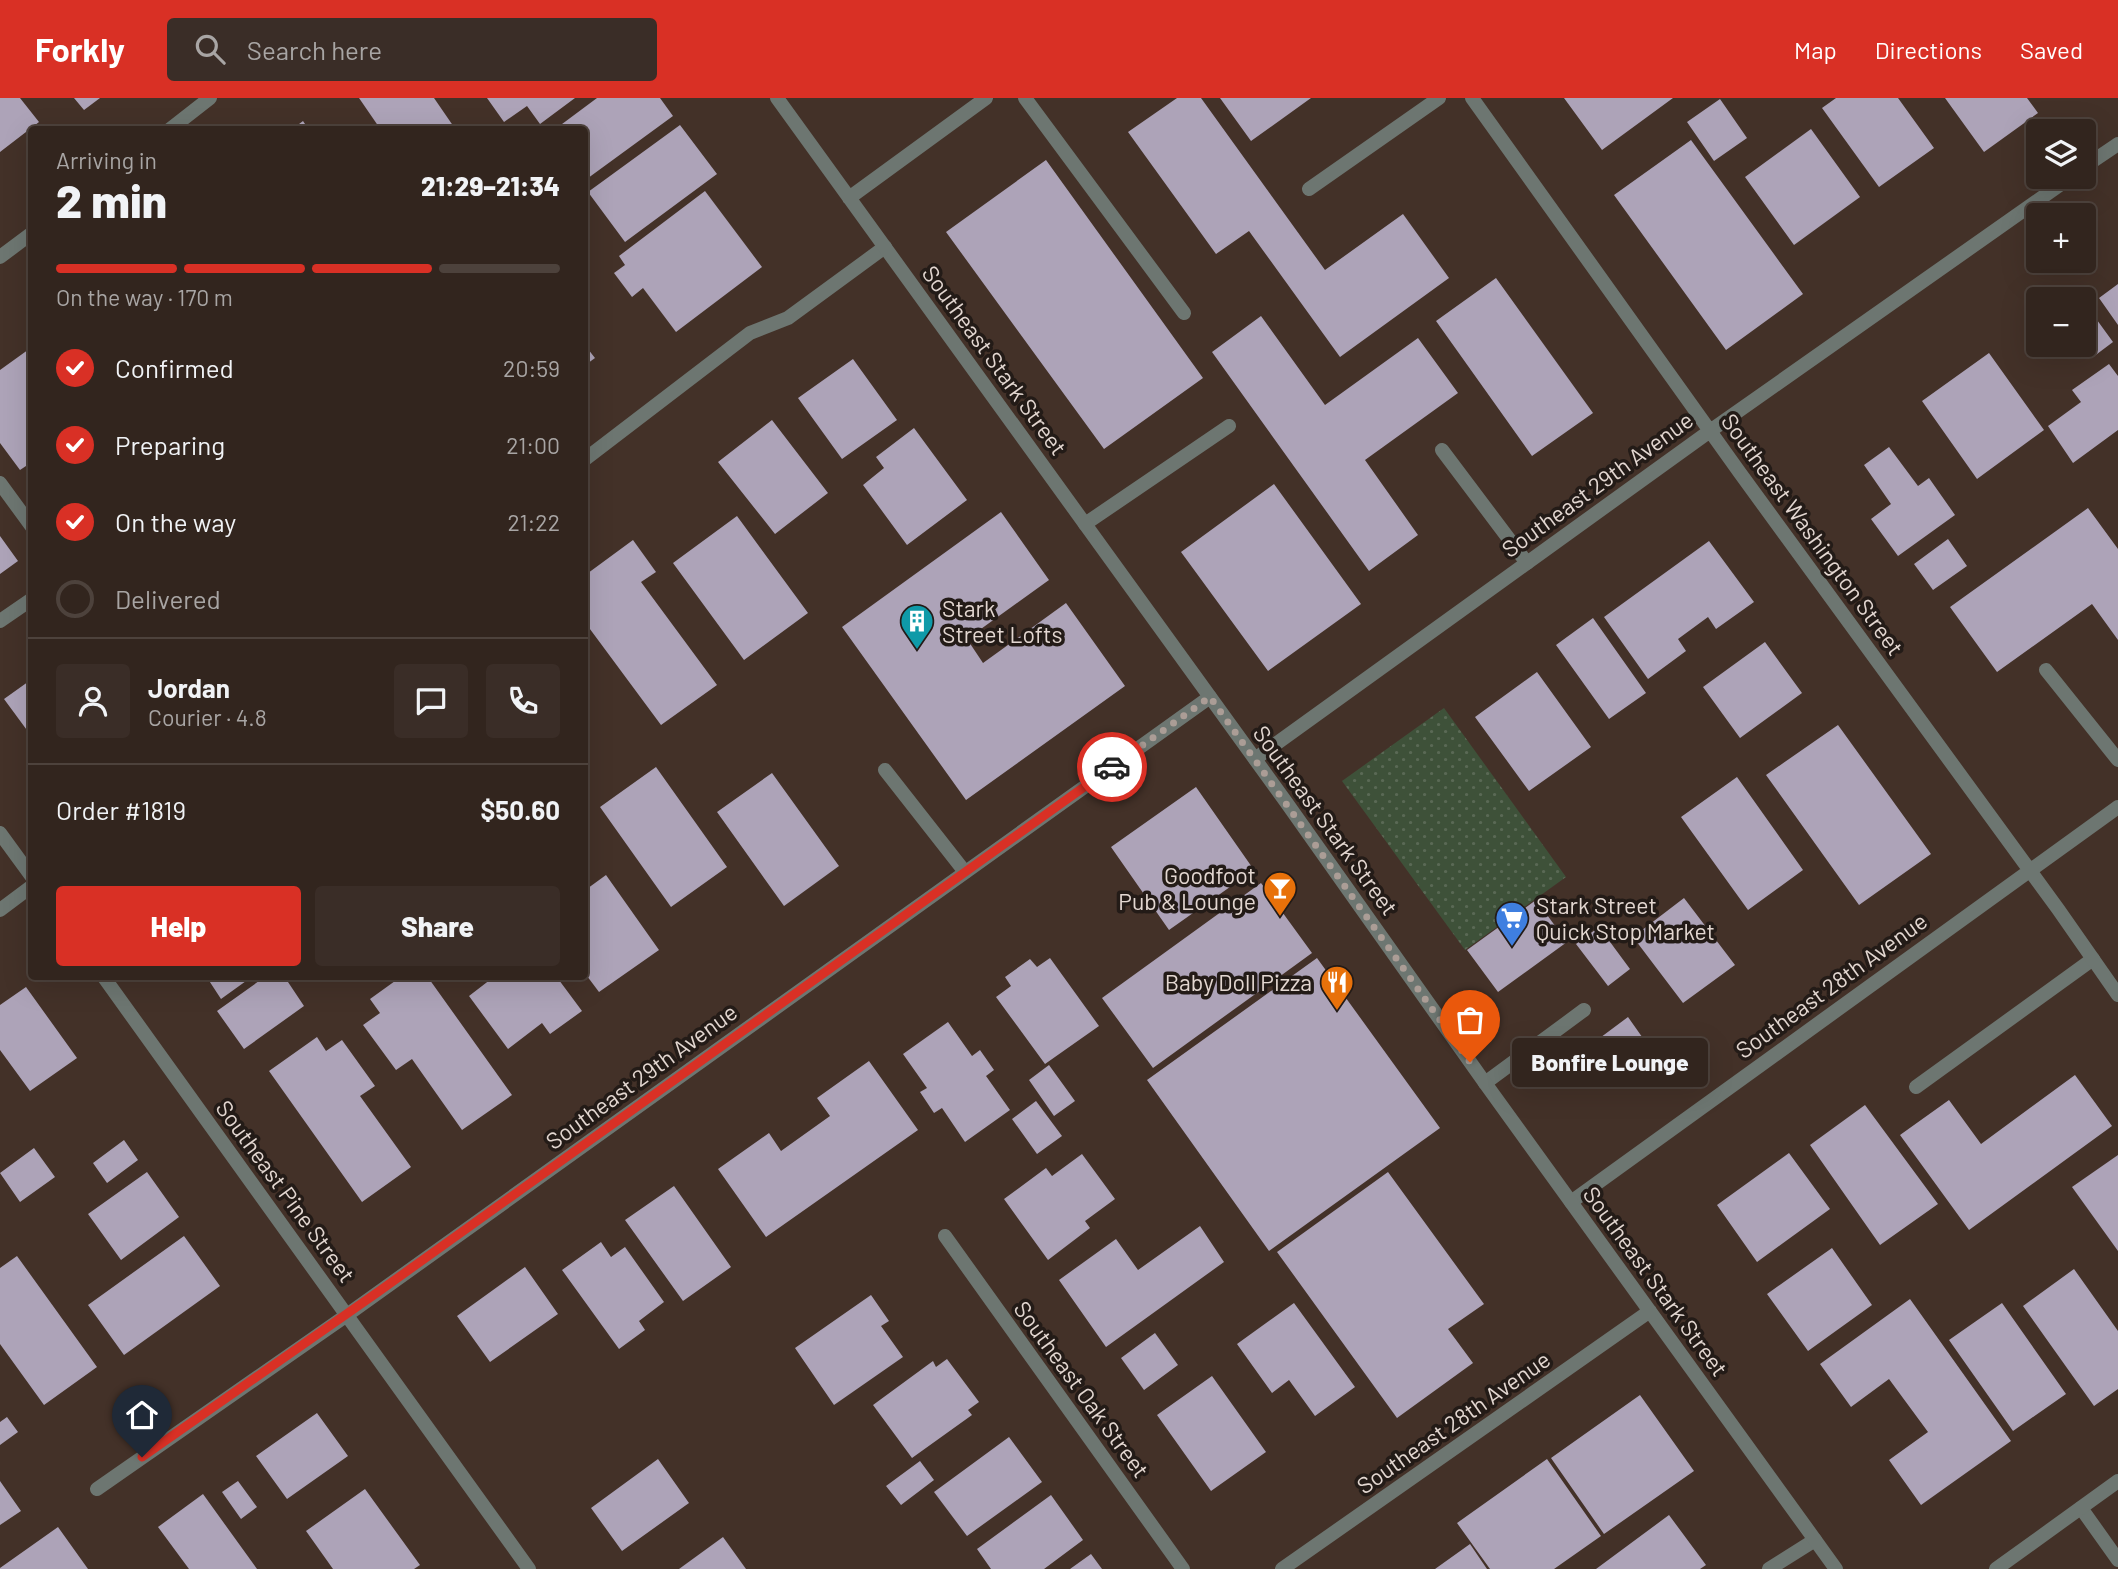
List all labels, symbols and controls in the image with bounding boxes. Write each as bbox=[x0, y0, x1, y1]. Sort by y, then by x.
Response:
search box bbox=[167, 18, 657, 81]
text: Forkly bbox=[35, 29, 125, 69]
icon: search bbox=[191, 30, 229, 68]
text: Search here bbox=[247, 34, 382, 65]
text: Map bbox=[1794, 35, 1837, 64]
text: Directions bbox=[1875, 35, 1982, 64]
text: Saved bbox=[2020, 35, 2083, 64]
map controls bbox=[2026, 119, 2096, 357]
button: layers bbox=[2026, 119, 2096, 189]
text: Arriving in bbox=[56, 146, 157, 174]
text: 21:29–21:34 bbox=[421, 170, 560, 201]
text: 2 min bbox=[56, 172, 167, 227]
button: + bbox=[2026, 203, 2096, 273]
street label: Southeast Stark Street bbox=[917, 260, 1073, 460]
text: On the way · 170 m bbox=[56, 283, 233, 311]
button: − bbox=[2026, 287, 2096, 357]
icon: check bbox=[56, 349, 94, 387]
text: Confirmed bbox=[115, 352, 234, 383]
text: 20:59 bbox=[503, 354, 560, 382]
street label: Southeast 29th Avenue bbox=[1496, 405, 1698, 563]
street label: Southeast Washington Street bbox=[1716, 408, 1910, 660]
icon: check bbox=[56, 426, 94, 464]
text: Preparing bbox=[115, 429, 225, 460]
text: 21:00 bbox=[506, 431, 560, 459]
icon: check bbox=[56, 503, 94, 541]
text: On the way bbox=[115, 506, 236, 537]
text: 21:22 bbox=[507, 508, 560, 536]
text: Delivered bbox=[115, 583, 221, 614]
place label: Stark Street Lofts bbox=[942, 594, 1062, 648]
building icon: Stark Street Lofts bbox=[898, 602, 936, 651]
button: person bbox=[56, 664, 130, 738]
button: chat bbox=[394, 664, 468, 738]
button: phone bbox=[486, 664, 560, 738]
text: Jordan bbox=[148, 672, 230, 703]
text: Courier · 4.8 bbox=[148, 703, 267, 731]
street label: Southeast Stark Street bbox=[1248, 720, 1404, 920]
courier bbox=[1077, 732, 1147, 802]
icon: car bbox=[1093, 748, 1131, 786]
text: Order #1819 bbox=[56, 794, 186, 825]
text: $50.60 bbox=[480, 794, 560, 825]
place label: Goodfoot Pub & Lounge bbox=[1118, 861, 1256, 915]
bar icon: Goodfoot Pub & Lounge bbox=[1261, 869, 1299, 918]
button: Help bbox=[56, 886, 301, 966]
button: Share bbox=[315, 886, 560, 966]
place label: Stark Street Quick Stop Market bbox=[1536, 891, 1715, 945]
supermarket icon: Stark Street Quick Stop Market bbox=[1493, 899, 1531, 948]
street label: Southeast 28th Avenue bbox=[1730, 906, 1932, 1064]
restaurant icon: Baby Doll Pizza bbox=[1318, 963, 1356, 1012]
place label: Baby Doll Pizza bbox=[1165, 968, 1312, 996]
pin bbox=[1440, 990, 1500, 1062]
street label: Southeast 29th Avenue bbox=[540, 997, 742, 1155]
icon: bag bbox=[1451, 1001, 1489, 1039]
callout: Bonfire Lounge bbox=[1512, 1038, 1708, 1086]
text: Bonfire Lounge bbox=[1531, 1048, 1689, 1076]
street label: Southeast Pine Street bbox=[211, 1095, 361, 1287]
street label: Southeast Stark Street bbox=[1578, 1181, 1734, 1381]
street label: Southeast Oak Street bbox=[1008, 1295, 1156, 1483]
street label: Southeast 28th Avenue bbox=[1351, 1345, 1555, 1499]
pin bbox=[112, 1385, 172, 1457]
icon: home bbox=[123, 1396, 161, 1434]

